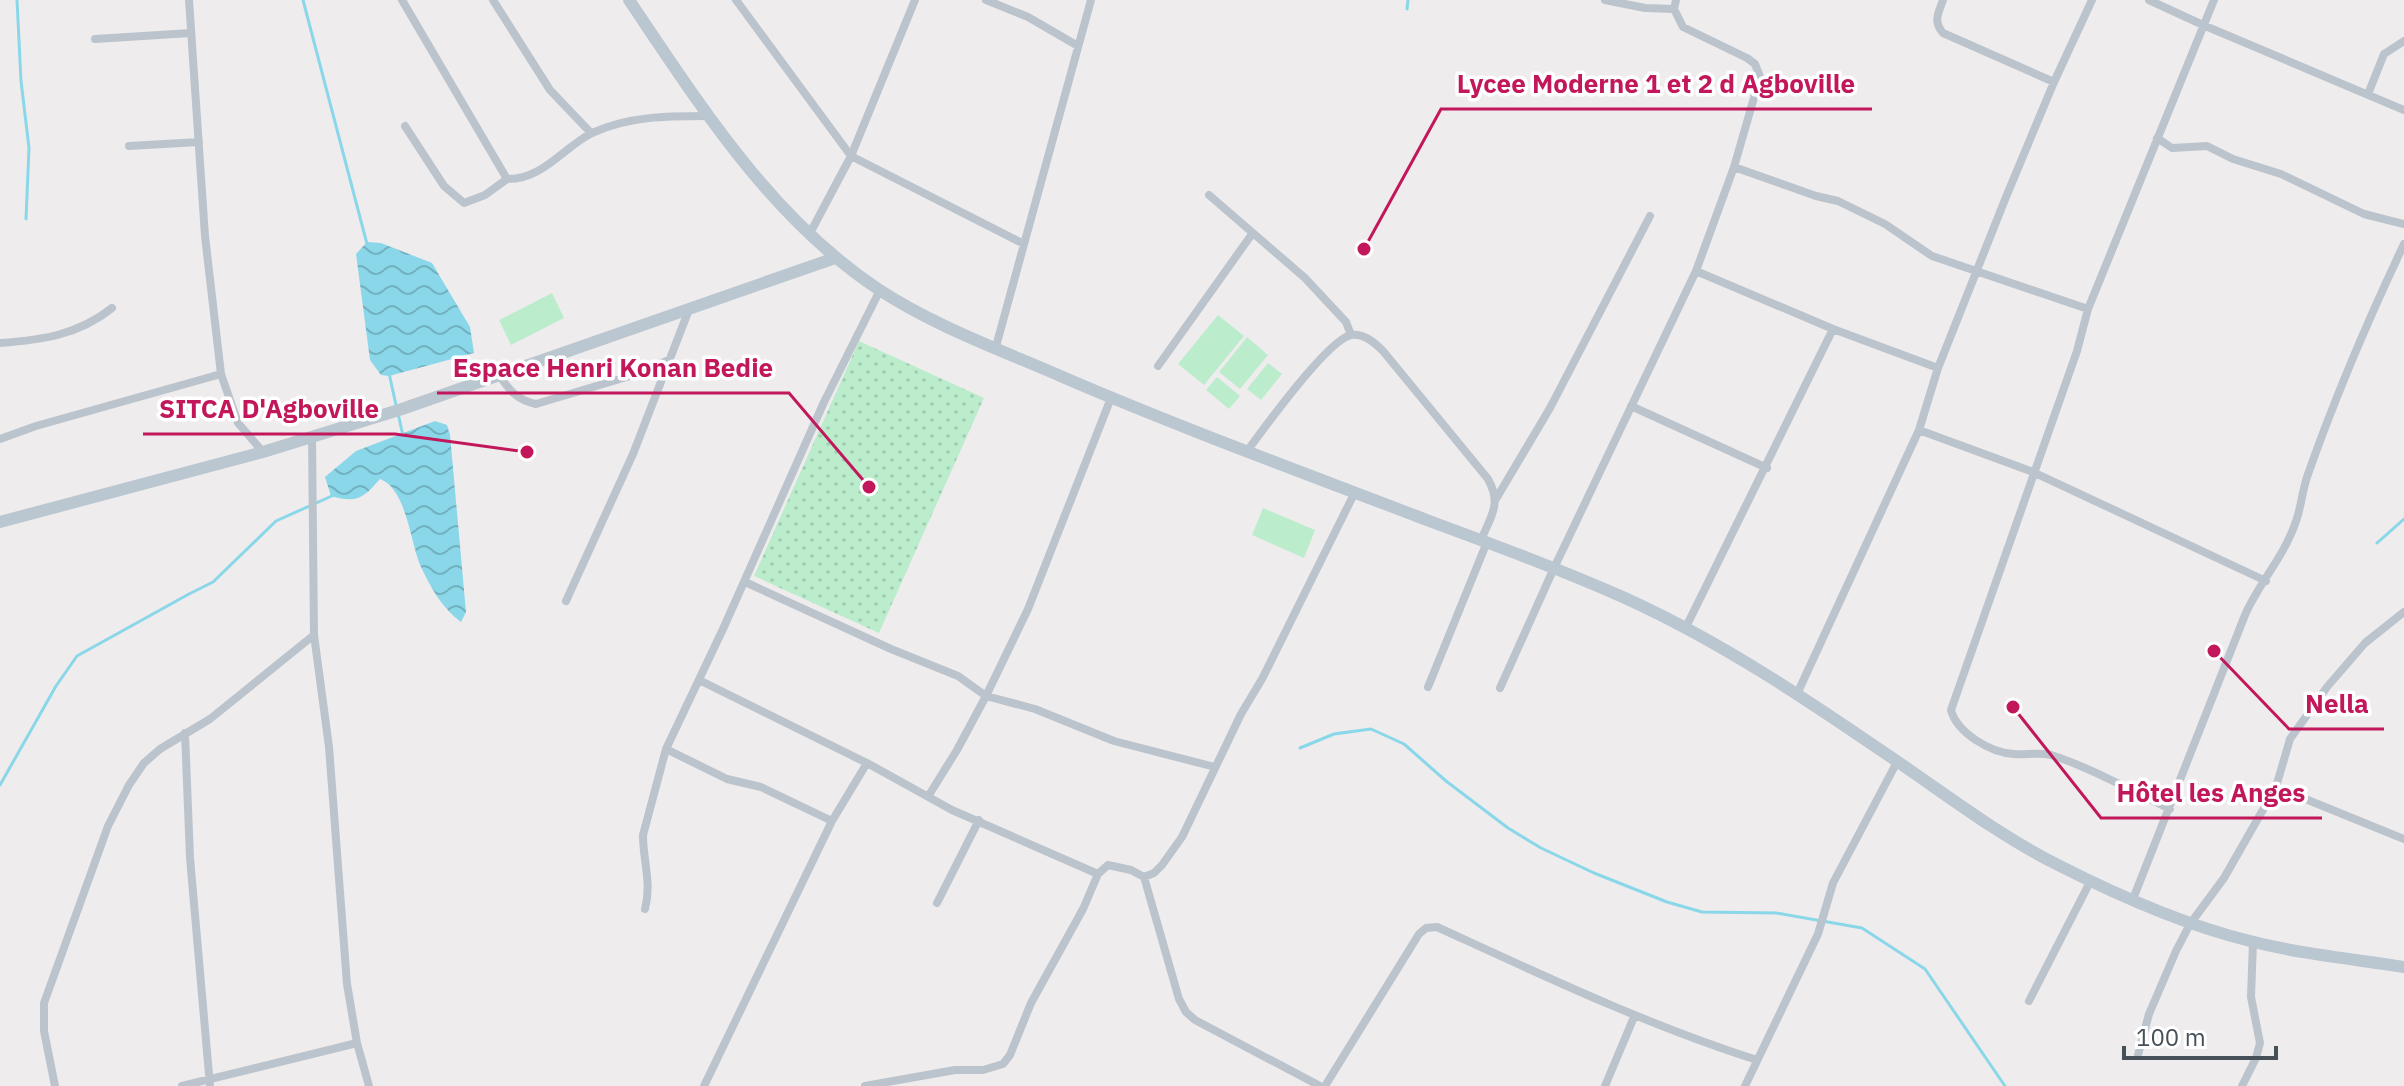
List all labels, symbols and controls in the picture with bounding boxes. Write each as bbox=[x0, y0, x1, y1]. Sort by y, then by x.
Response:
callout: Lycee Moderne 1 et 2 d Agboville bbox=[1441, 59, 1872, 109]
text: Lycee Moderne 1 et 2 d Agboville bbox=[1457, 66, 1855, 100]
callout: Espace Henri Konan Bedie bbox=[437, 343, 789, 393]
text: Espace Henri Konan Bedie bbox=[453, 350, 773, 384]
callout: SITCA D'Agboville bbox=[143, 384, 395, 434]
text: SITCA D'Agboville bbox=[159, 391, 379, 425]
callout: Nella bbox=[2289, 679, 2384, 729]
text: Nella bbox=[2305, 686, 2369, 720]
callout: Hôtel les Anges bbox=[2101, 768, 2322, 818]
text: Hôtel les Anges bbox=[2117, 775, 2305, 809]
scale bar bbox=[2124, 1010, 2276, 1060]
text: 100 m bbox=[2136, 1021, 2206, 1053]

